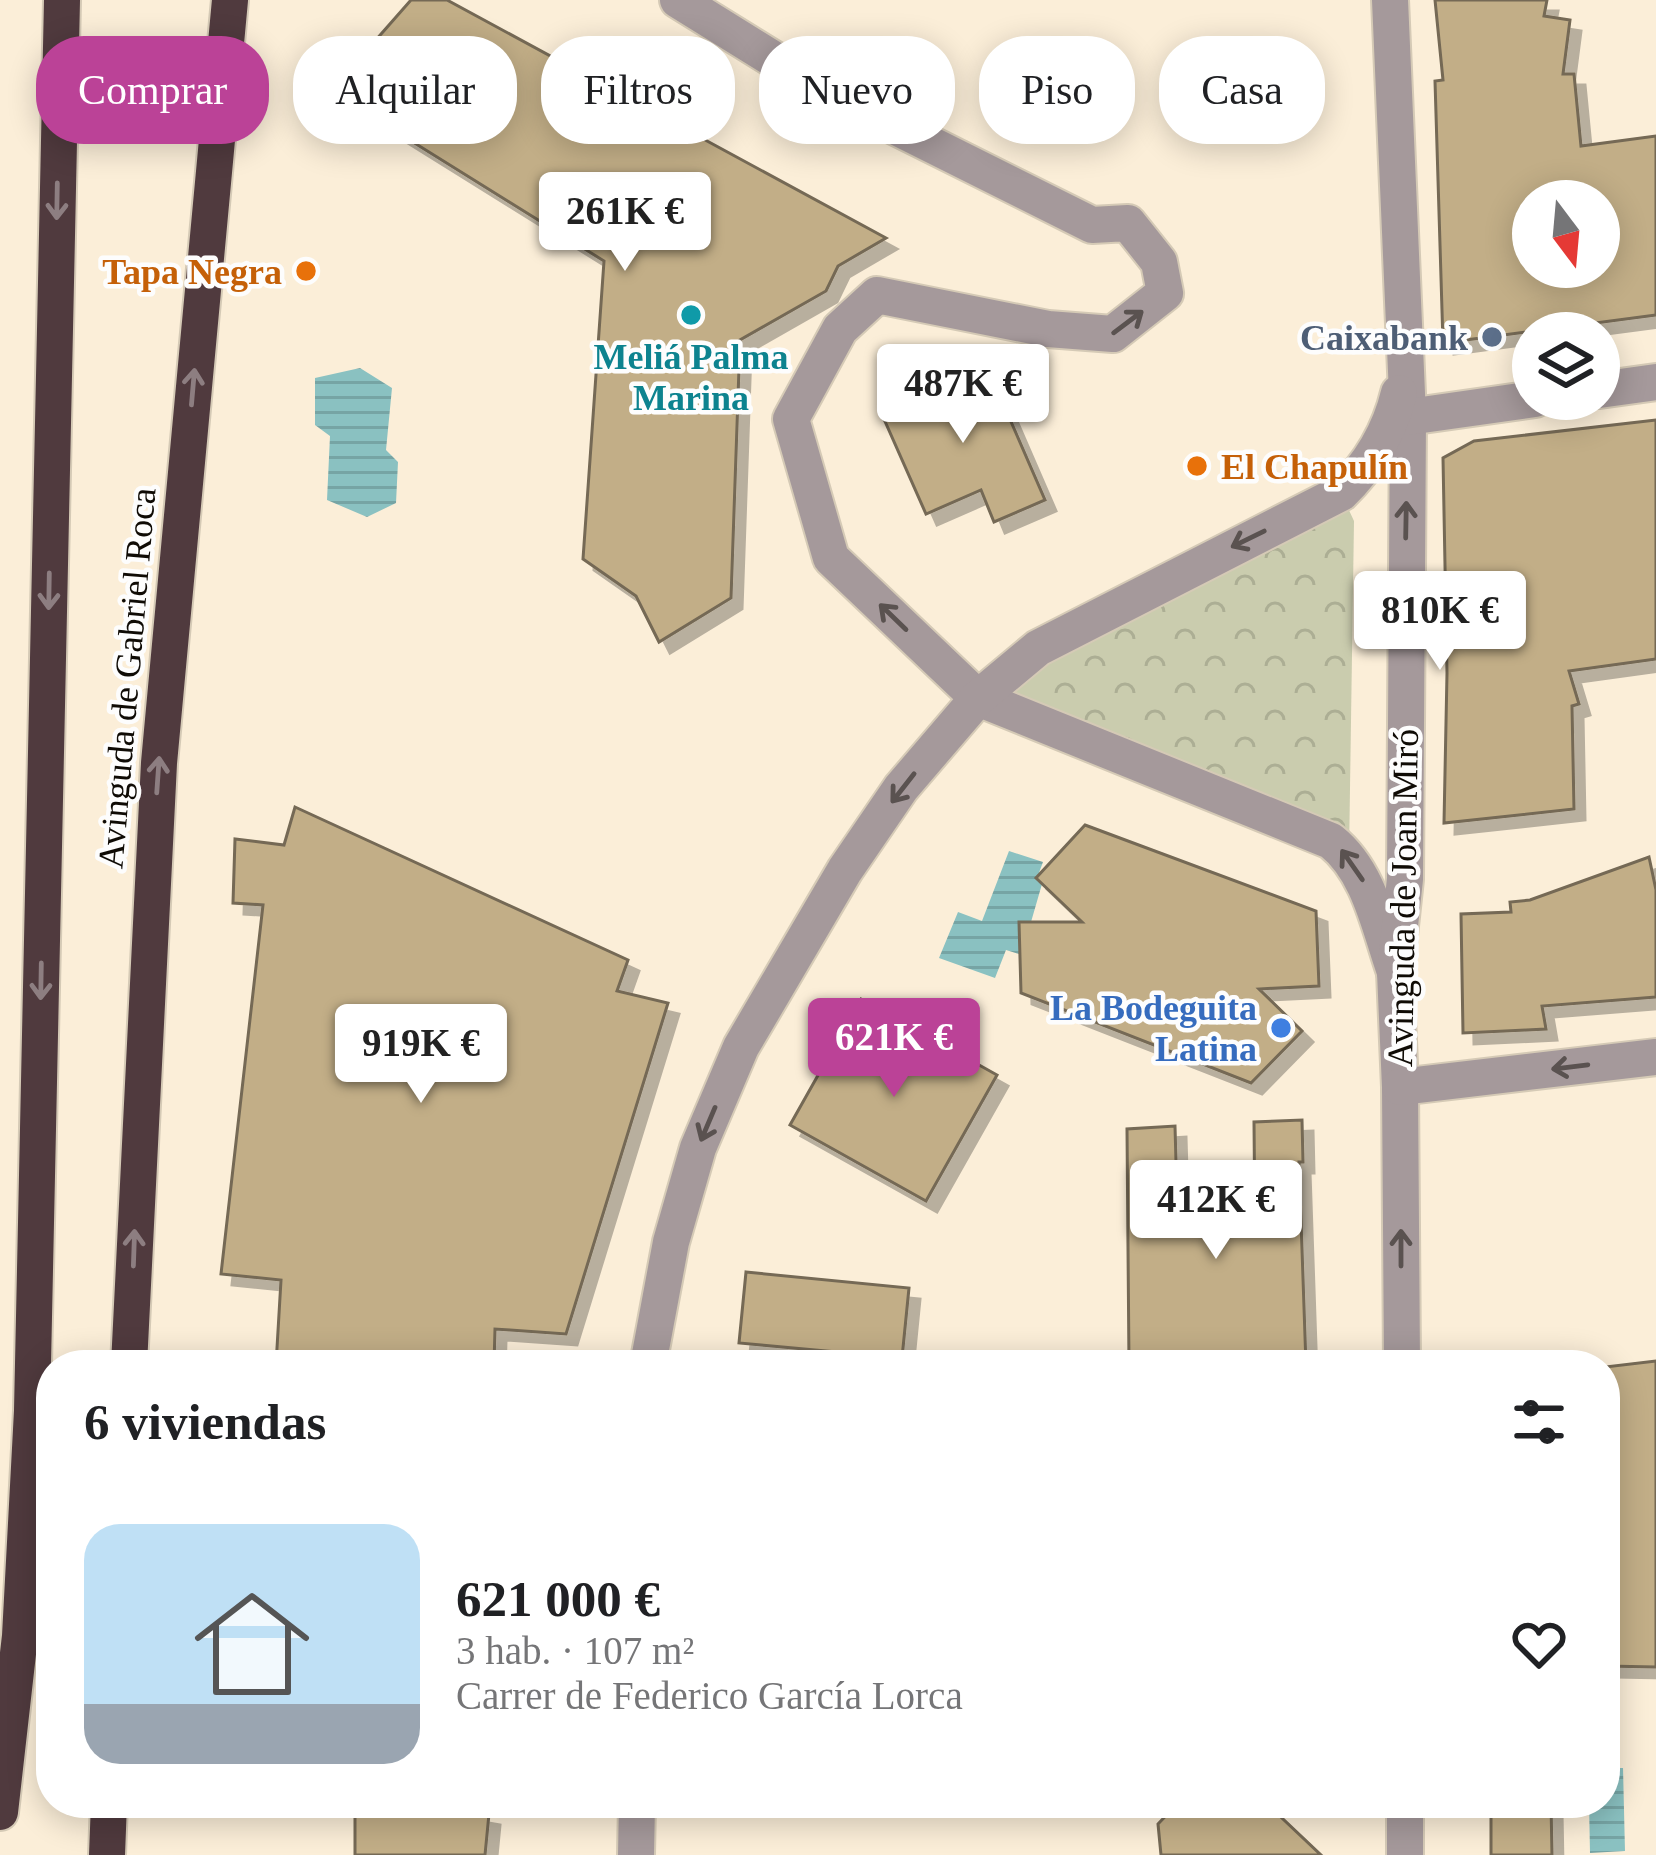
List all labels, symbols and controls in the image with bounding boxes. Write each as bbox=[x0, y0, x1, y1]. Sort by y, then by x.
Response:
chip: Comprar bbox=[36, 36, 269, 144]
chip: Alquilar bbox=[293, 36, 517, 144]
chip: Filtros bbox=[541, 36, 735, 144]
chip: Nuevo bbox=[759, 36, 955, 144]
chip: Piso bbox=[979, 36, 1135, 144]
chip: Casa bbox=[1159, 36, 1325, 144]
pin: 261K € bbox=[527, 172, 723, 274]
north arrow bbox=[1512, 180, 1620, 288]
map controls bbox=[1512, 180, 1620, 420]
one-way arrow bbox=[46, 181, 68, 220]
text: 261K € bbox=[566, 189, 684, 232]
place label: Tapa Negra bbox=[102, 252, 282, 292]
marker: Tapa Negra bbox=[293, 258, 319, 284]
marker: Meliá Palma Marina bbox=[678, 302, 704, 328]
one-way arrow bbox=[1112, 309, 1144, 335]
button: layers bbox=[1512, 312, 1620, 420]
place label: Caixabank bbox=[1300, 318, 1468, 358]
marker: Caixabank bbox=[1479, 324, 1505, 350]
place label: Meliá Palma Marina bbox=[594, 337, 788, 418]
pin: 487K € bbox=[865, 344, 1061, 446]
text: 487K € bbox=[904, 361, 1022, 404]
one-way arrow bbox=[182, 368, 205, 407]
place label: El Chapulín bbox=[1221, 447, 1408, 487]
marker: El Chapulín bbox=[1184, 453, 1210, 479]
street label: Avinguda de Gabriel Roca bbox=[90, 486, 164, 870]
one-way arrow bbox=[1395, 501, 1418, 540]
one-way arrow bbox=[1231, 529, 1267, 551]
one-way arrow bbox=[38, 571, 61, 610]
pin: 810K € bbox=[1342, 571, 1538, 673]
text: 810K € bbox=[1381, 588, 1499, 631]
one-way arrow bbox=[879, 604, 909, 632]
street label: Avinguda de Joan Miró bbox=[1380, 729, 1426, 1067]
one-way arrow bbox=[147, 756, 170, 795]
one-way arrow bbox=[890, 771, 917, 803]
one-way arrow bbox=[1340, 849, 1365, 882]
one-way arrow bbox=[29, 961, 52, 1000]
place label: La Bodeguita Latina bbox=[1050, 988, 1257, 1069]
pin: 621K € bbox=[796, 998, 992, 1100]
pin: 919K € bbox=[323, 1004, 519, 1106]
text: 621K € bbox=[835, 1015, 953, 1058]
marker: La Bodeguita Latina bbox=[1268, 1015, 1294, 1041]
text: 919K € bbox=[362, 1021, 480, 1064]
one-way arrow bbox=[1551, 1056, 1590, 1079]
one-way arrow bbox=[695, 1105, 717, 1141]
pin: 412K € bbox=[1118, 1160, 1314, 1262]
text: 412K € bbox=[1157, 1177, 1275, 1220]
one-way arrow bbox=[123, 1229, 146, 1268]
one-way arrow bbox=[1390, 1229, 1412, 1268]
icon: filters bbox=[1506, 1389, 1572, 1455]
text: 6 viviendas bbox=[84, 1394, 326, 1450]
text: 621 000 € bbox=[456, 1571, 660, 1627]
icon: home bbox=[180, 1572, 324, 1716]
icon: heart bbox=[1506, 1611, 1572, 1677]
text: 3 hab. · 107 m² bbox=[456, 1629, 694, 1672]
text: Carrer de Federico García Lorca bbox=[456, 1674, 963, 1717]

